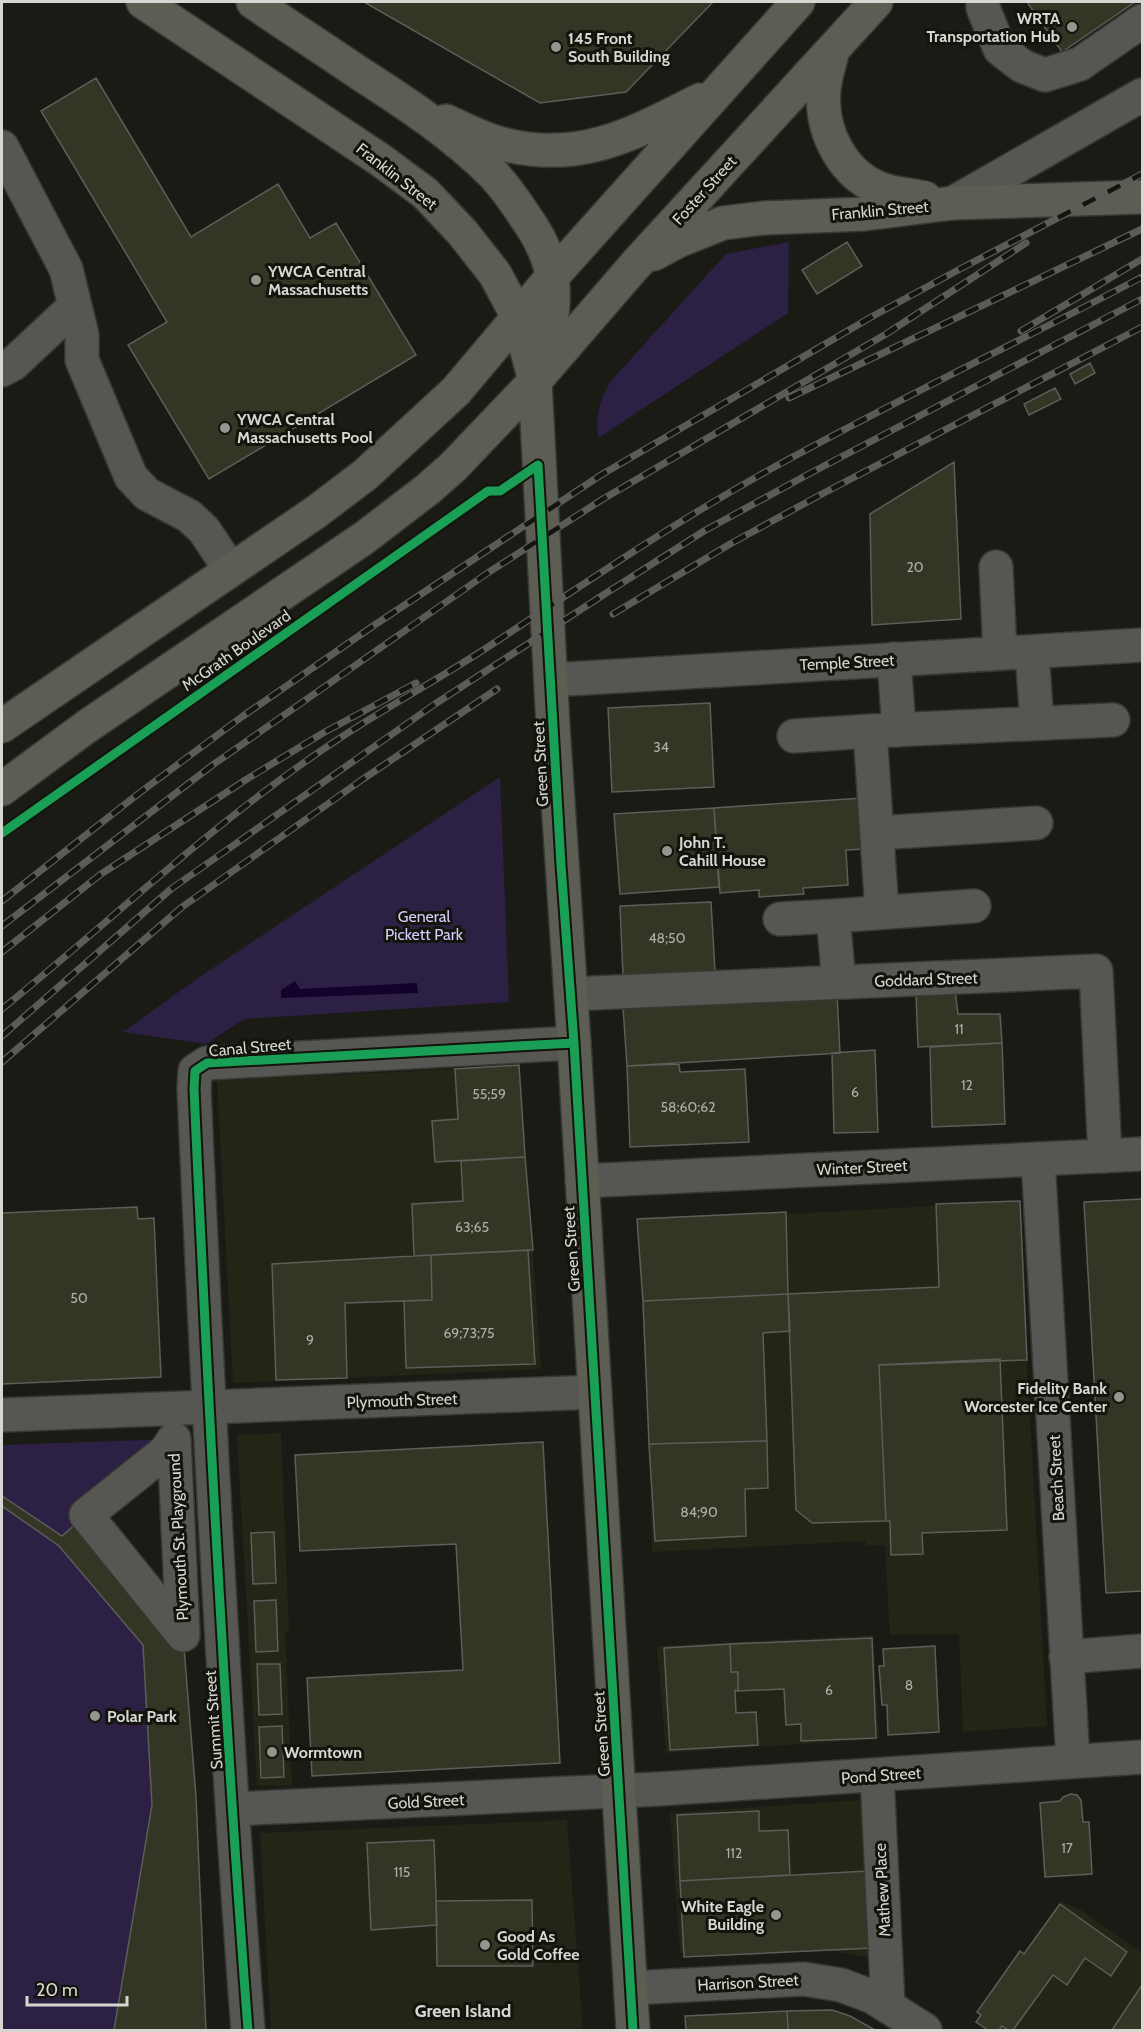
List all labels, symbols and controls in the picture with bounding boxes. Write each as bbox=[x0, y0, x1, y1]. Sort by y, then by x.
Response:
place label: WRTA Transportation Hub bbox=[926, 9, 1060, 46]
marker: WRTA Transportation Hub bbox=[1065, 20, 1079, 34]
place label: 145 Front South Building bbox=[568, 29, 670, 66]
marker: 145 Front South Building bbox=[549, 40, 563, 54]
street label: Franklin Street bbox=[353, 139, 441, 214]
street label: Foster Street bbox=[668, 151, 741, 229]
street label: Franklin Street bbox=[831, 197, 930, 224]
place label: YWCA Central Massachusetts bbox=[267, 262, 369, 299]
marker: YWCA Central Massachusetts bbox=[249, 273, 263, 287]
place label: YWCA Central Massachusetts Pool bbox=[236, 410, 373, 447]
marker: YWCA Central Massachusetts Pool bbox=[218, 421, 232, 435]
house number: 20 bbox=[906, 558, 924, 576]
street label: McGrath Boulevard bbox=[178, 606, 294, 695]
street label: Temple Street bbox=[799, 650, 896, 674]
street label: Green Street bbox=[529, 720, 552, 807]
house number: 34 bbox=[653, 738, 669, 756]
place label: John T. Cahill House bbox=[678, 833, 766, 870]
marker: John T. Cahill House bbox=[660, 844, 674, 858]
park label: General Pickett Park bbox=[385, 907, 464, 944]
house number: 48;50 bbox=[649, 929, 686, 947]
street label: Goddard Street bbox=[874, 968, 979, 991]
house number: 11 bbox=[954, 1020, 964, 1038]
street label: Canal Street bbox=[208, 1034, 293, 1061]
house number: 12 bbox=[961, 1076, 973, 1094]
house number: 6 bbox=[851, 1083, 859, 1101]
house number: 55;59 bbox=[472, 1085, 506, 1103]
house number: 58;60;62 bbox=[660, 1098, 716, 1116]
street label: Winter Street bbox=[816, 1156, 908, 1179]
street label: Green Street bbox=[559, 1205, 584, 1292]
house number: 63;65 bbox=[455, 1218, 489, 1236]
house number: 50 bbox=[70, 1289, 88, 1307]
house number: 69;73;75 bbox=[443, 1324, 495, 1342]
house number: 9 bbox=[306, 1331, 314, 1349]
place label: Fidelity Bank Worcester Ice Center bbox=[964, 1379, 1108, 1416]
street label: Plymouth Street bbox=[346, 1389, 458, 1412]
marker: Fidelity Bank Worcester Ice Center bbox=[1112, 1390, 1126, 1404]
street label: Beach Street bbox=[1045, 1434, 1068, 1521]
street label: Plymouth St. Playground bbox=[165, 1453, 192, 1621]
house number: 84;90 bbox=[680, 1503, 718, 1521]
street label: Summit Street bbox=[201, 1669, 226, 1770]
house number: 8 bbox=[905, 1676, 913, 1694]
house number: 6 bbox=[825, 1681, 833, 1699]
street label: Green Street bbox=[589, 1690, 614, 1777]
place label: Polar Park bbox=[107, 1707, 177, 1726]
marker: Polar Park bbox=[88, 1709, 102, 1723]
place label: Wormtown bbox=[284, 1743, 362, 1762]
marker: Wormtown bbox=[265, 1745, 279, 1759]
street label: Pond Street bbox=[840, 1763, 922, 1788]
street label: Gold Street bbox=[387, 1790, 465, 1813]
house number: 17 bbox=[1061, 1839, 1073, 1857]
street label: Mathew Place bbox=[871, 1843, 894, 1937]
house number: 112 bbox=[726, 1844, 742, 1862]
house number: 115 bbox=[394, 1863, 410, 1881]
place label: White Eagle Building bbox=[681, 1897, 764, 1934]
marker: White Eagle Building bbox=[769, 1908, 783, 1922]
place label: Good As Gold Coffee bbox=[497, 1927, 579, 1964]
marker: Good As Gold Coffee bbox=[478, 1938, 492, 1952]
scale bar bbox=[27, 1969, 128, 2007]
street label: Harrison Street bbox=[697, 1970, 800, 1995]
text: 20 m bbox=[36, 1979, 78, 2001]
district label: Green Island bbox=[415, 2000, 511, 2022]

